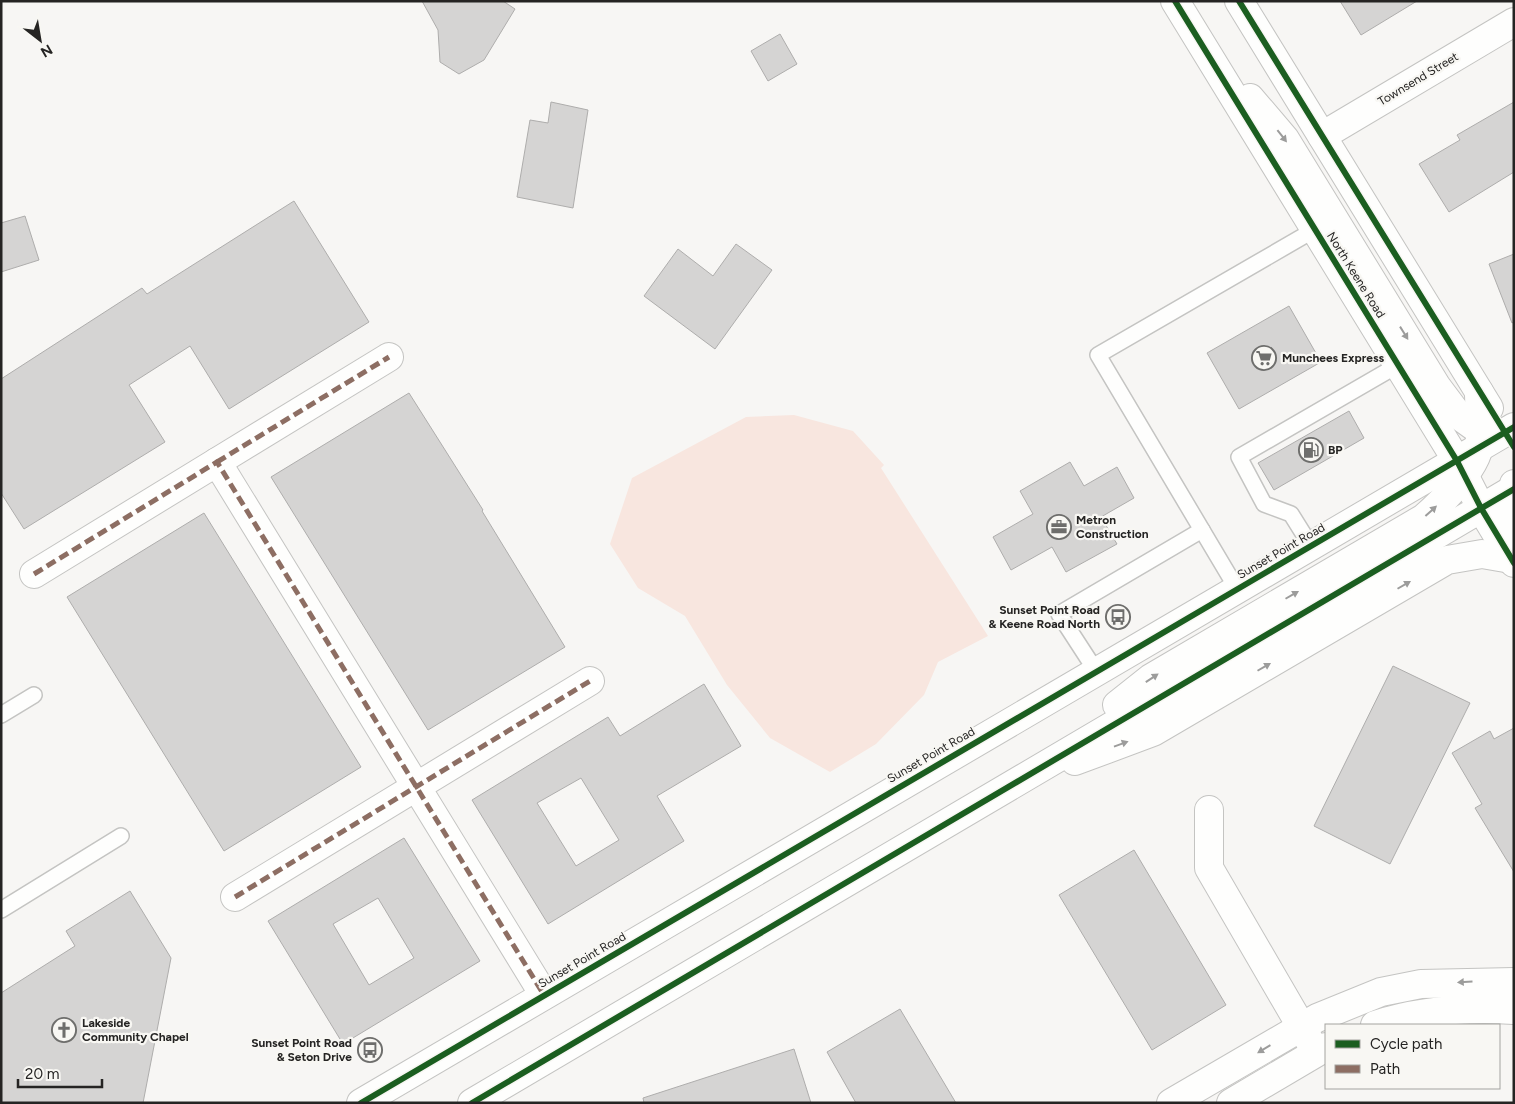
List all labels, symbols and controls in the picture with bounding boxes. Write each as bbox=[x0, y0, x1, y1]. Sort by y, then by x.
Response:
north arrow bbox=[15, 15, 65, 65]
text: N bbox=[37, 41, 55, 61]
street label: Townsend Street bbox=[1375, 49, 1461, 108]
one-way arrow bbox=[1277, 129, 1287, 143]
street label: North Keene Road bbox=[1324, 229, 1388, 321]
one-way arrow bbox=[1400, 327, 1409, 340]
supermarket icon: Munchees Express bbox=[1251, 345, 1277, 371]
place label: Munchees Express bbox=[1282, 351, 1385, 365]
fuel station icon: BP bbox=[1298, 437, 1324, 463]
place label: BP bbox=[1328, 443, 1343, 457]
one-way arrow bbox=[1425, 505, 1437, 517]
place label: Metron Construction bbox=[1076, 513, 1149, 541]
office icon: Metron Construction bbox=[1046, 514, 1072, 540]
street label: Sunset Point Road bbox=[1235, 520, 1327, 582]
one-way arrow bbox=[1398, 581, 1411, 590]
one-way arrow bbox=[1285, 591, 1300, 599]
place label: Sunset Point Road & Keene Road North bbox=[989, 603, 1100, 631]
bus stop icon: Sunset Point Road & Keene Road North bbox=[1105, 604, 1131, 630]
one-way arrow bbox=[1258, 663, 1271, 672]
one-way arrow bbox=[1146, 673, 1159, 682]
street label: Sunset Point Road bbox=[885, 724, 977, 786]
one-way arrow bbox=[1114, 740, 1129, 747]
street label: Sunset Point Road bbox=[536, 929, 628, 991]
one-way arrow bbox=[1457, 979, 1473, 987]
place label: Lakeside Community Chapel bbox=[82, 1016, 189, 1044]
church icon: Lakeside Community Chapel bbox=[51, 1017, 77, 1043]
legend bbox=[1325, 1024, 1500, 1089]
text: Cycle path bbox=[1370, 1035, 1442, 1053]
place label: Sunset Point Road & Seton Drive bbox=[251, 1036, 352, 1064]
bus stop icon: Sunset Point Road & Seton Drive bbox=[357, 1037, 383, 1063]
one-way arrow bbox=[1258, 1044, 1271, 1053]
scale bar bbox=[18, 1056, 101, 1088]
text: Path bbox=[1370, 1060, 1400, 1078]
text: 20 m bbox=[25, 1065, 59, 1083]

